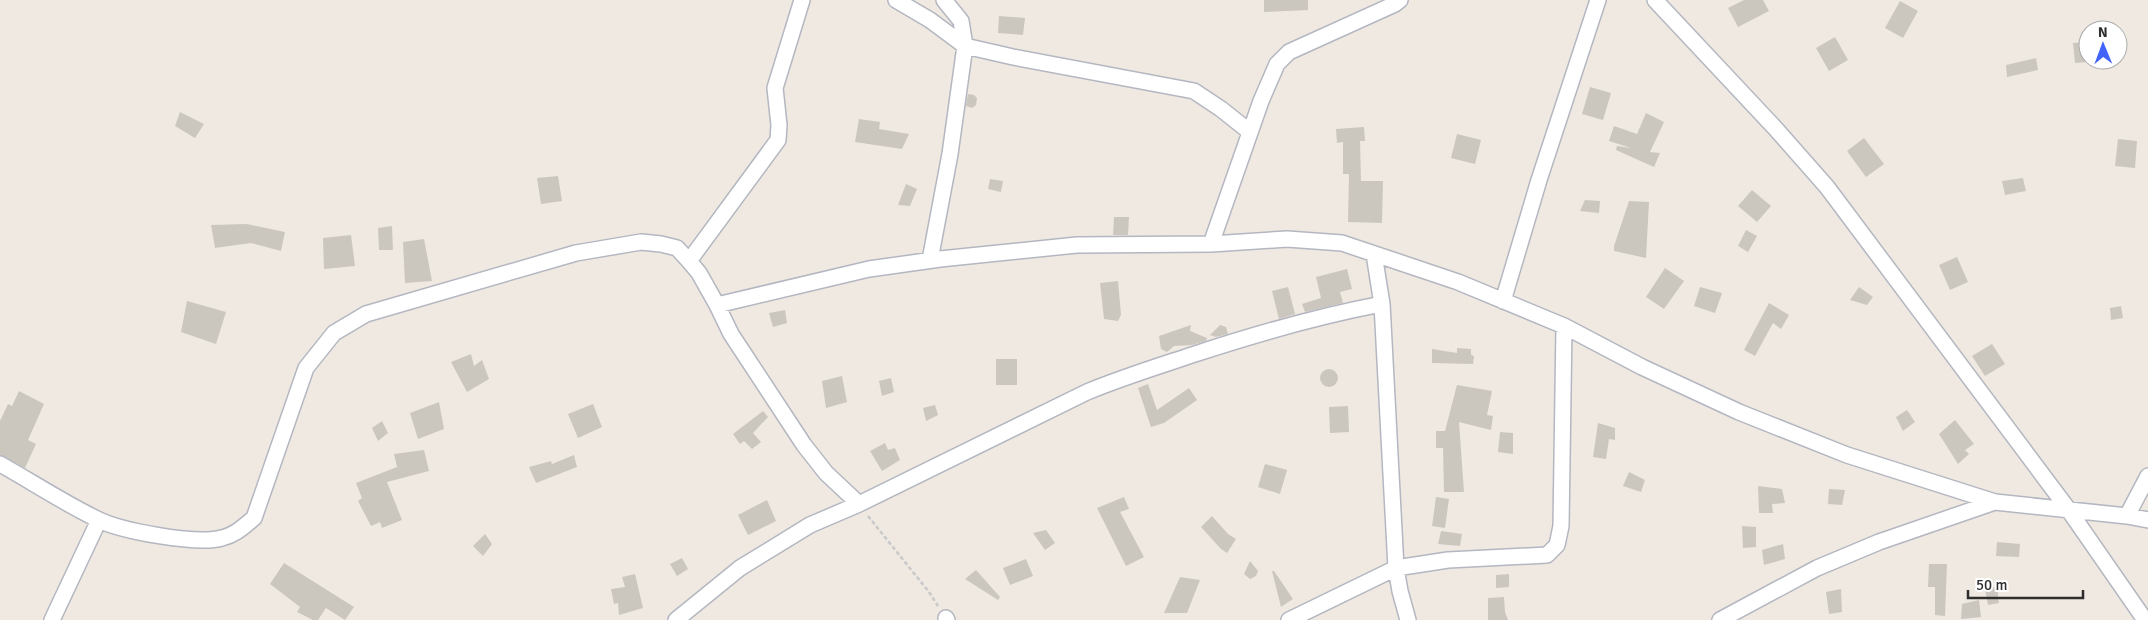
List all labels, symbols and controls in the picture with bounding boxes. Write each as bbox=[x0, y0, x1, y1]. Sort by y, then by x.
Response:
north arrow bbox=[2078, 20, 2128, 70]
text: N bbox=[2098, 24, 2108, 41]
scale bar bbox=[1968, 568, 2083, 600]
text: 50 m bbox=[1976, 576, 2007, 594]

